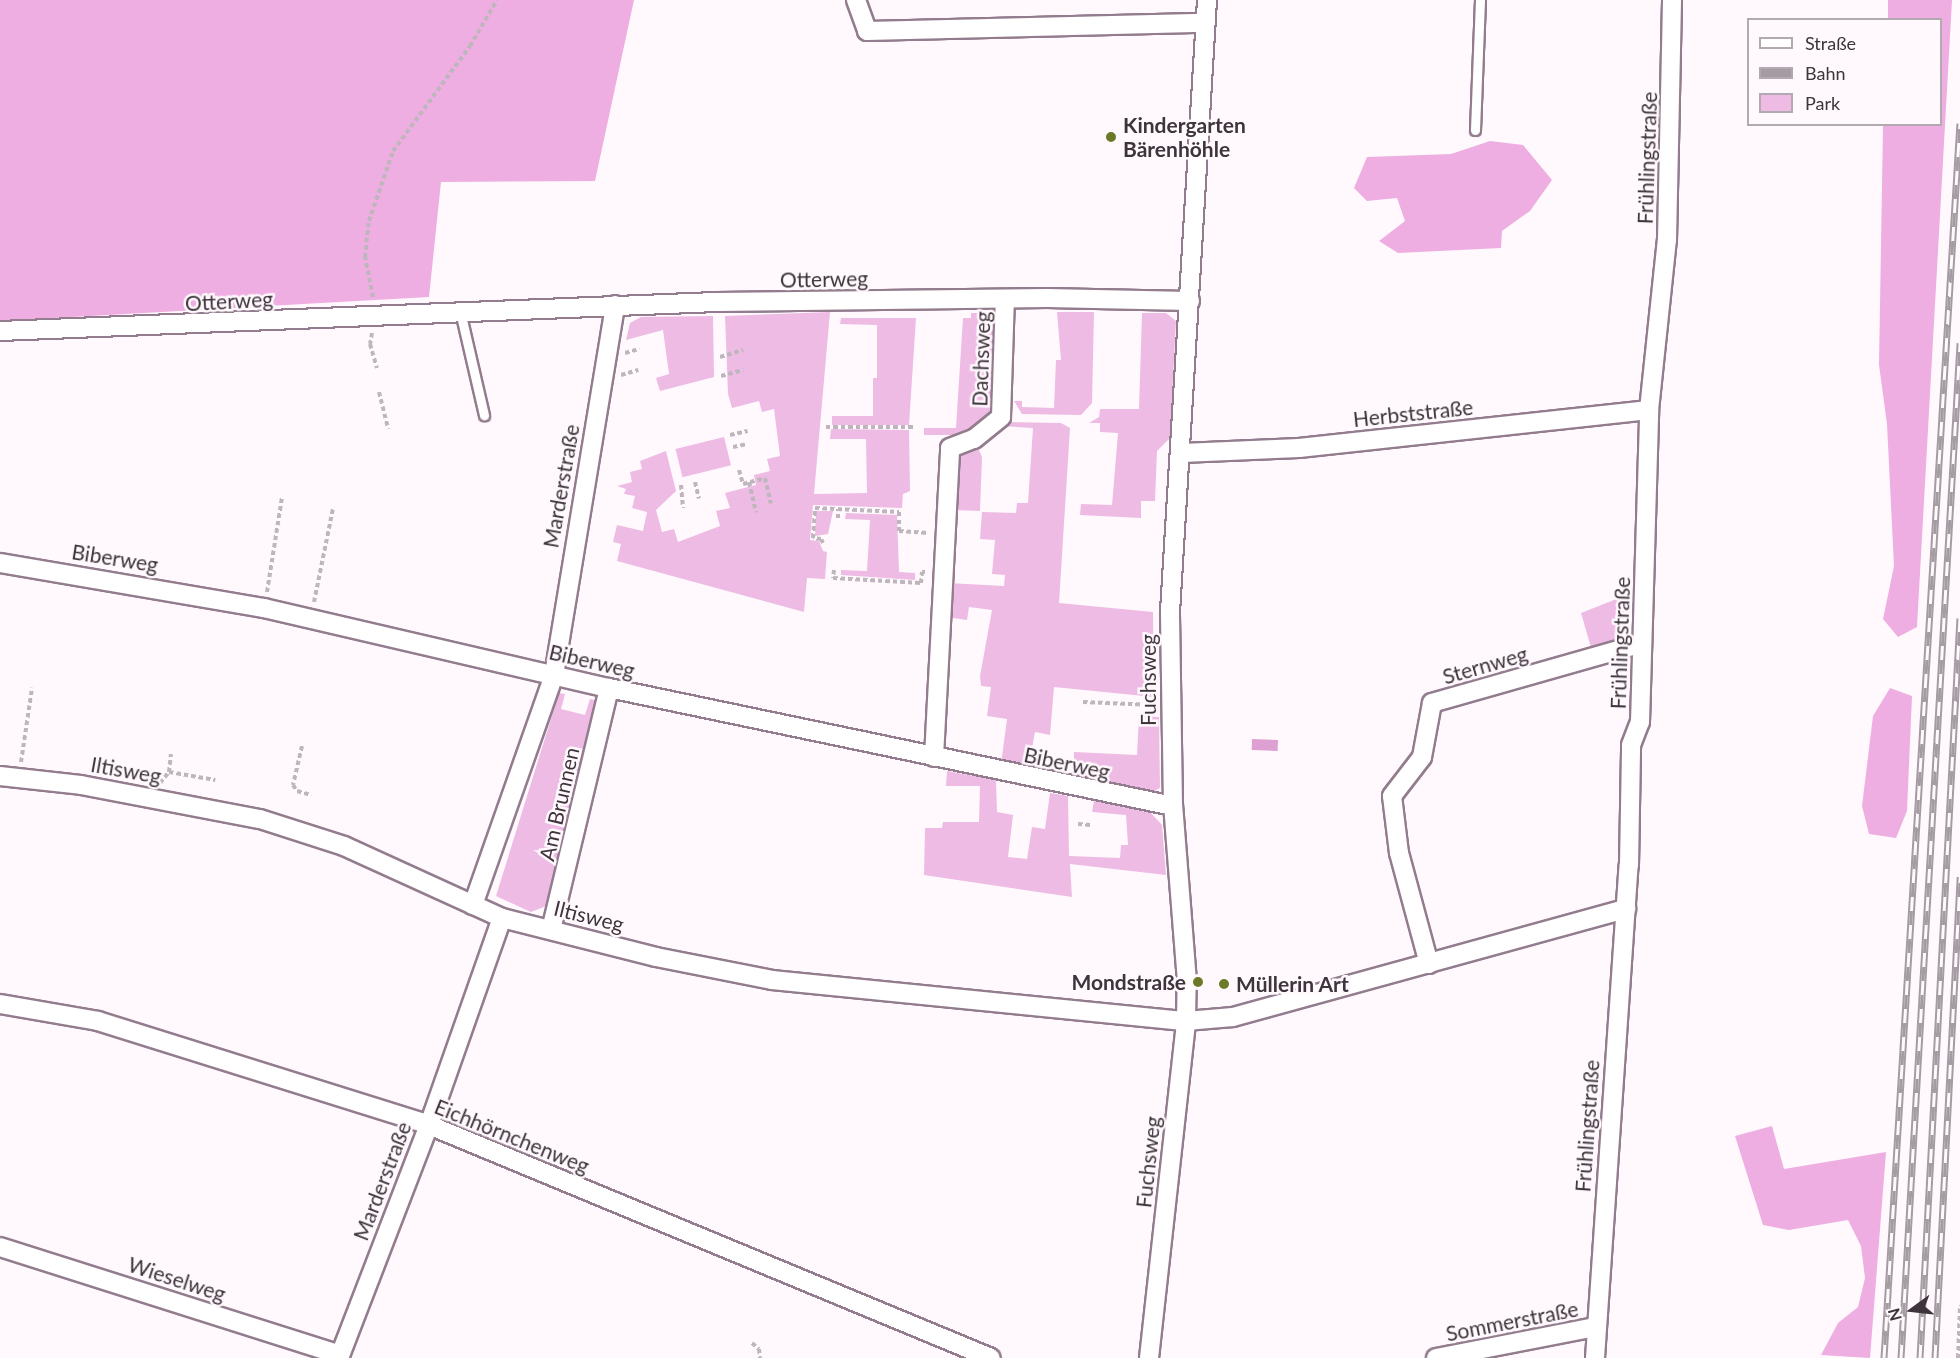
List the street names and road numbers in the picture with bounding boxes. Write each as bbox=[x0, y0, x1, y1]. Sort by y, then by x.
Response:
street label: Frühlingstraße bbox=[1632, 91, 1662, 225]
street label: Otterweg bbox=[780, 266, 868, 292]
street label: Otterweg bbox=[184, 286, 274, 316]
street label: Dachsweg bbox=[967, 311, 995, 407]
street label: Herbststraße bbox=[1352, 394, 1474, 432]
street label: Marderstraße bbox=[538, 422, 584, 550]
street label: Biberweg bbox=[70, 539, 160, 577]
street label: Frühlingstraße bbox=[1605, 576, 1635, 710]
street label: Fuchsweg bbox=[1135, 634, 1161, 726]
street label: Biberweg bbox=[547, 639, 637, 683]
street label: Sternweg bbox=[1440, 641, 1530, 689]
street label: Biberweg bbox=[1022, 742, 1112, 784]
street label: Am Brunnen bbox=[534, 745, 584, 863]
street label: Iltisweg bbox=[89, 751, 163, 789]
street label: Iltisweg bbox=[551, 895, 627, 937]
street label: Frühlingstraße bbox=[1570, 1059, 1604, 1193]
street label: Eichhörnchenweg bbox=[431, 1093, 593, 1179]
street label: Fuchsweg bbox=[1131, 1115, 1165, 1209]
street label: Marderstraße bbox=[348, 1118, 416, 1244]
street label: Wieselweg bbox=[125, 1251, 229, 1307]
street label: Sommerstraße bbox=[1444, 1296, 1580, 1346]

